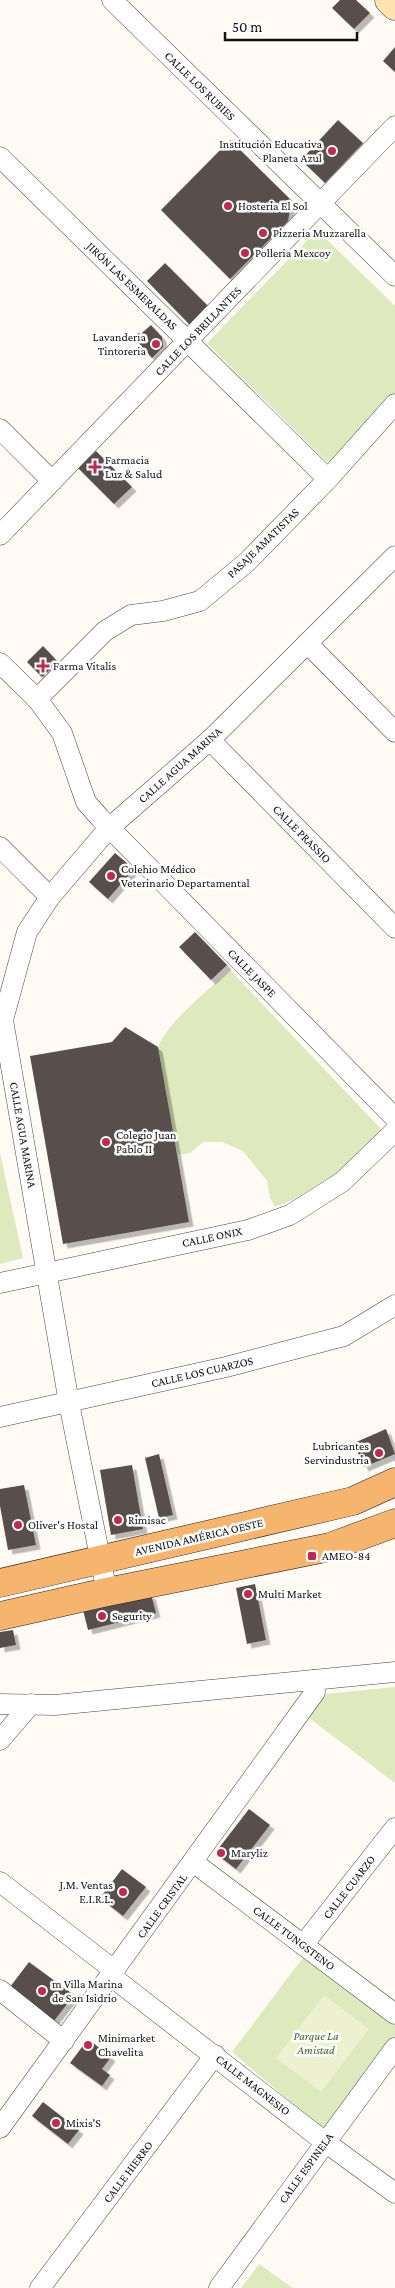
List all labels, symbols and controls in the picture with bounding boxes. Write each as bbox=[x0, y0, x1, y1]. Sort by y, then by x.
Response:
scale bar bbox=[225, 10, 358, 42]
text: 50 m bbox=[232, 19, 262, 35]
street label: CALLE LOS RUBIES bbox=[162, 49, 239, 124]
place label: Institución Educativa Planeta Azul bbox=[219, 137, 322, 165]
marker: Institución Educativa Planeta Azul bbox=[326, 145, 338, 157]
place label: Hosteria El Sol bbox=[238, 199, 308, 213]
marker: Hosteria El Sol bbox=[222, 200, 234, 212]
place label: Pizzeria Muzzarella bbox=[273, 226, 366, 240]
marker: Pizzeria Muzzarella bbox=[257, 227, 269, 239]
street label: JIRÓN LAS ESMERALDAS bbox=[83, 238, 181, 333]
place label: Polleria Mexcoy bbox=[255, 246, 331, 260]
marker: Polleria Mexcoy bbox=[239, 247, 251, 259]
street label: CALLE LOS BRILLANTES bbox=[152, 283, 244, 379]
place label: Lavanderia Tintoreria bbox=[93, 330, 146, 358]
marker: Lavanderia Tintoreria bbox=[150, 338, 162, 350]
place label: Farmacia Luz & Salud bbox=[105, 453, 163, 481]
marker: Farmacia Luz & Salud bbox=[89, 461, 101, 473]
street label: PASAJE AMATISTAS bbox=[224, 505, 302, 581]
place label: Farma Vitalis bbox=[53, 659, 116, 673]
marker: Farma Vitalis bbox=[37, 660, 49, 672]
street label: CALLE AGUA MARINA bbox=[135, 724, 225, 806]
street label: CALLE PRASSIO bbox=[270, 802, 334, 866]
place label: Colehio Médico Veterinario Departamental bbox=[121, 862, 250, 890]
marker: Colehio Médico Veterinario Departamental bbox=[105, 870, 117, 882]
street label: CALLE JASPE bbox=[225, 946, 280, 1001]
street label: CALLE AGUA MARINA bbox=[7, 1081, 39, 1189]
place label: Colegio Juan Pablo II bbox=[116, 1128, 177, 1156]
marker: Colegio Juan Pablo II bbox=[100, 1136, 112, 1148]
street label: CALLE ONIX bbox=[181, 1224, 243, 1250]
street label: CALLE LOS CUARZOS bbox=[150, 1353, 255, 1391]
place label: Lubricantes Servindustria bbox=[304, 1439, 369, 1467]
marker: Lubricantes Servindustria bbox=[373, 1447, 385, 1459]
place label: Rimisac bbox=[128, 1513, 166, 1527]
marker: Rimisac bbox=[112, 1514, 124, 1526]
street label: AVENIDA AMÉRICA OESTE bbox=[133, 1515, 265, 1559]
place label: Oliver's Hostal bbox=[28, 1518, 98, 1532]
marker: Oliver's Hostal bbox=[12, 1519, 24, 1531]
place label: AMEO-84 bbox=[322, 1549, 370, 1563]
marker: AMEO-84 bbox=[306, 1550, 318, 1562]
place label: Multi Market bbox=[258, 1587, 322, 1601]
marker: Multi Market bbox=[242, 1588, 254, 1600]
place label: Segurity bbox=[112, 1609, 152, 1623]
marker: Segurity bbox=[96, 1610, 108, 1622]
place label: Maryliz bbox=[231, 1846, 268, 1860]
marker: Maryliz bbox=[215, 1847, 227, 1859]
street label: CALLE CUARZO bbox=[320, 1852, 378, 1922]
street label: CALLE CRISTAL bbox=[134, 1871, 190, 1941]
place label: J.M. Ventas E.I.R.L. bbox=[59, 1878, 113, 1906]
marker: J.M. Ventas E.I.R.L. bbox=[117, 1886, 129, 1898]
street label: CALLE TUNGSTENO bbox=[250, 1903, 338, 1973]
place label: m Villa Marina de San Isidrio bbox=[52, 1977, 123, 2005]
marker: m Villa Marina de San Isidrio bbox=[36, 1985, 48, 1997]
park label: Parque La Amistad bbox=[293, 2029, 339, 2057]
place label: Minimarket Chavelita bbox=[98, 2031, 156, 2059]
marker: Minimarket Chavelita bbox=[82, 2039, 94, 2051]
street label: CALLE MAGNESIO bbox=[213, 2052, 293, 2118]
place label: Mixis'S bbox=[66, 2116, 101, 2130]
marker: Mixis'S bbox=[50, 2117, 62, 2129]
street label: CALLE ESPINELA bbox=[276, 2130, 336, 2206]
street label: CALLE HIERRO bbox=[100, 2138, 156, 2206]

